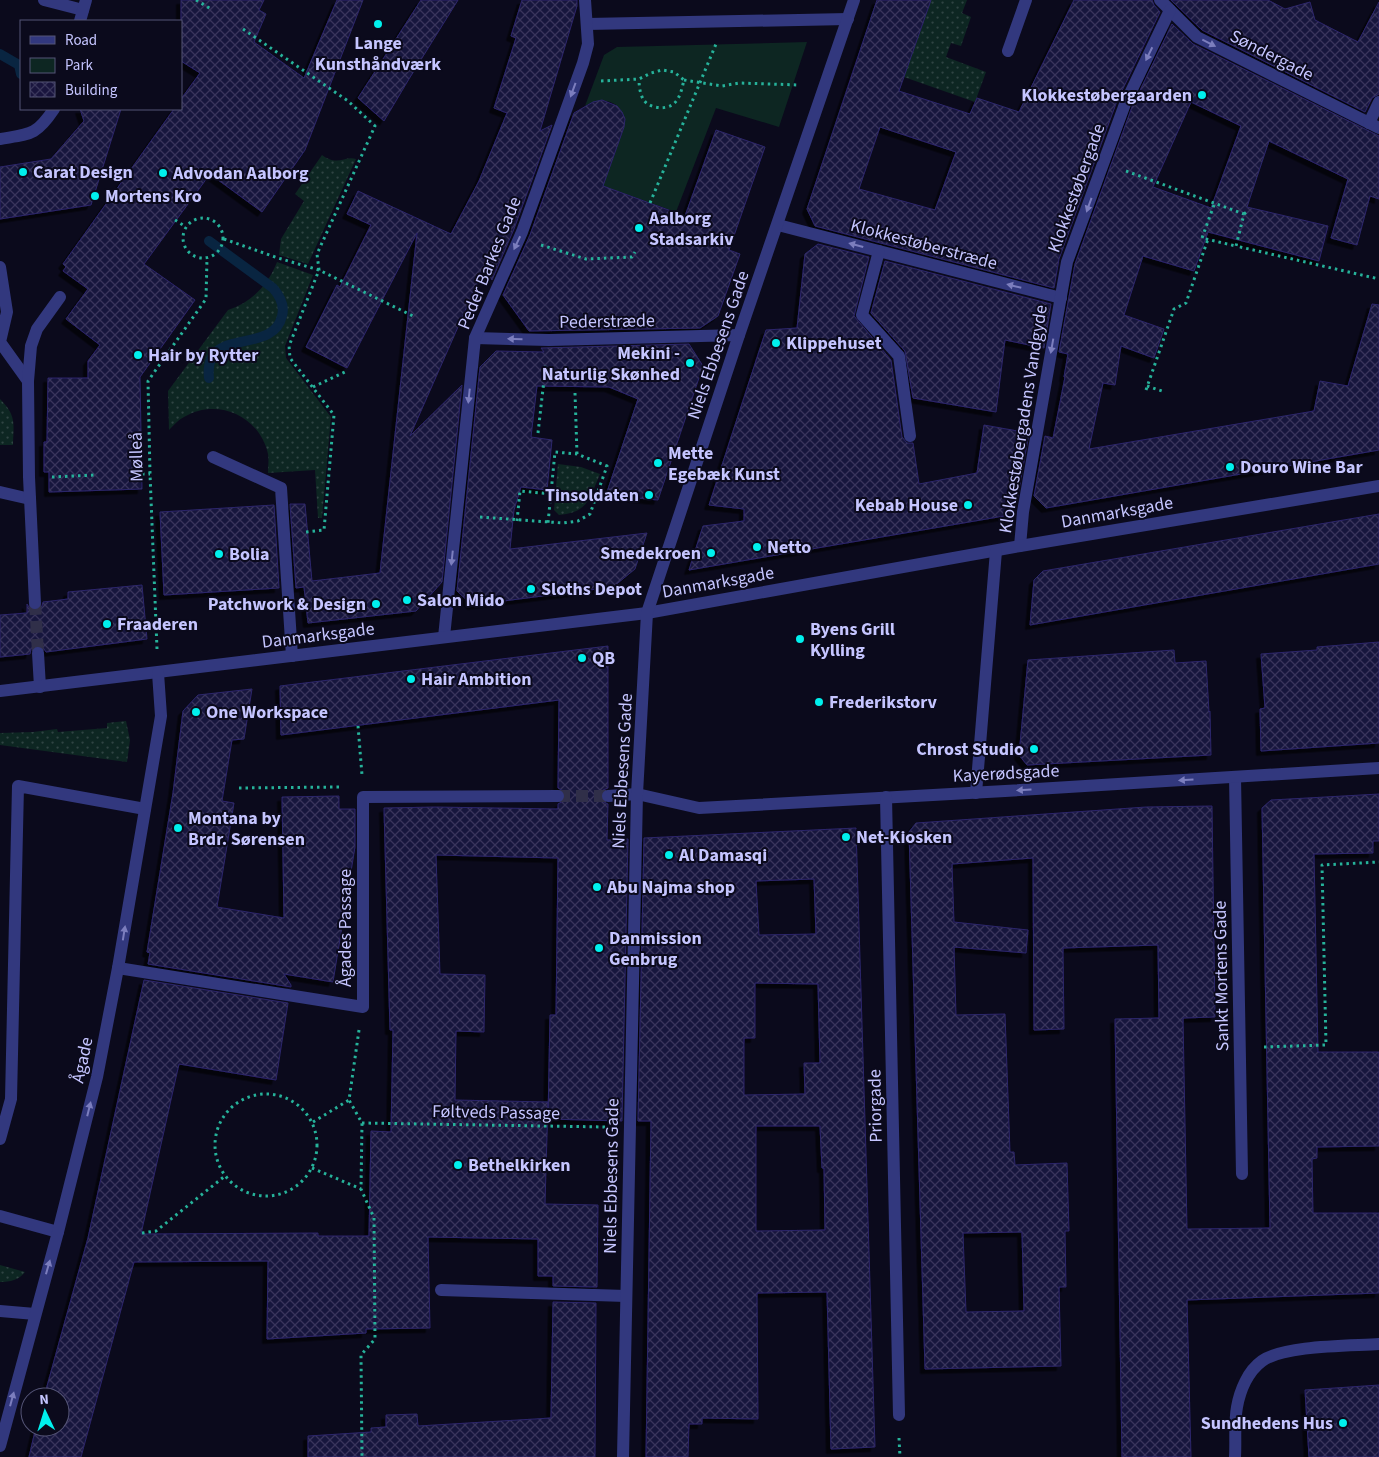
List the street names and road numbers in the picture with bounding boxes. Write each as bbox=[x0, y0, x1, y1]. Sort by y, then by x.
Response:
street label: Søndergade bbox=[1226, 24, 1318, 87]
street label: Klokkestøbergade bbox=[1042, 120, 1111, 256]
street label: Peder Barkes Gade bbox=[451, 193, 528, 333]
street label: Klokkestøberstræde bbox=[848, 213, 1000, 276]
street label: Niels Ebbesens Gade bbox=[681, 267, 756, 423]
street label: Klokkestøbergadens Vandgyde bbox=[993, 303, 1054, 535]
street label: Pederstræde bbox=[559, 308, 655, 335]
street label: Mølleå bbox=[124, 432, 149, 482]
street label: Danmarksgade bbox=[1059, 490, 1175, 535]
street label: Danmarksgade bbox=[660, 560, 776, 605]
street label: Danmarksgade bbox=[260, 616, 376, 655]
street label: Niels Ebbesens Gade bbox=[606, 693, 639, 849]
street label: Kayerødsgade bbox=[952, 758, 1060, 789]
street label: Ågades Passage bbox=[333, 869, 358, 987]
street label: Sankt Mortens Gade bbox=[1208, 900, 1235, 1052]
street label: Ågade bbox=[65, 1035, 100, 1085]
street label: Priorgade bbox=[862, 1069, 889, 1143]
street label: Niels Ebbesens Gade bbox=[598, 1098, 625, 1254]
street label: Føltveds Passage bbox=[432, 1099, 560, 1126]

